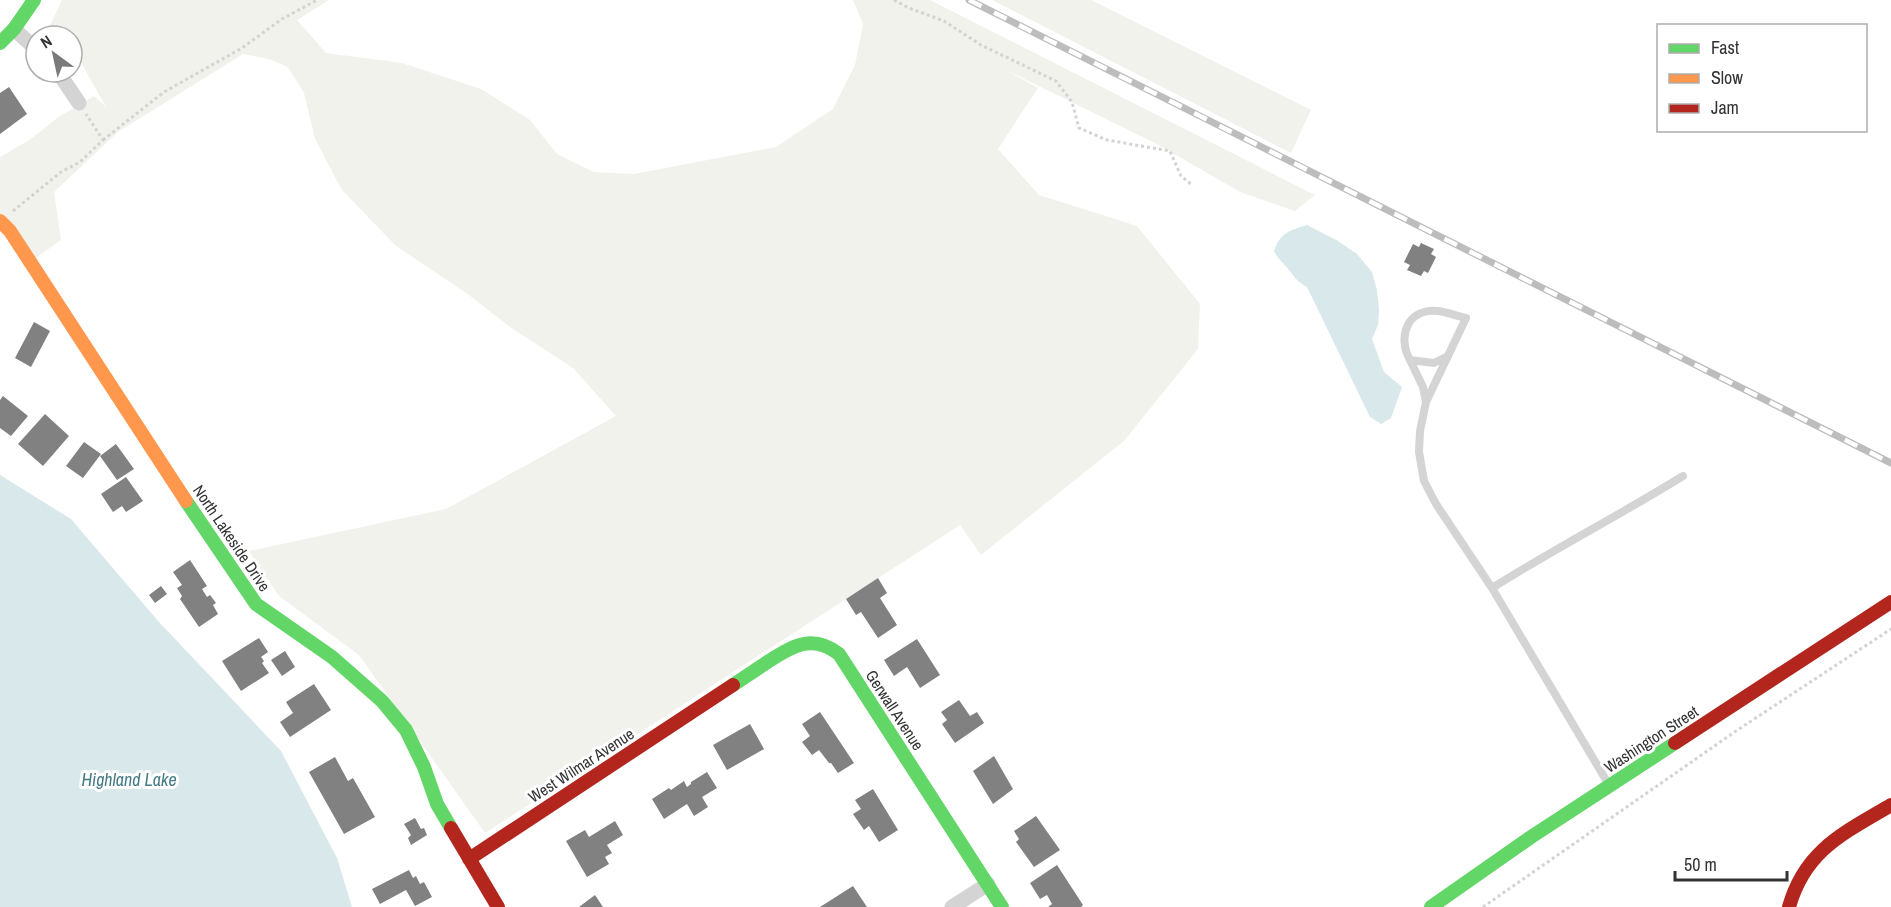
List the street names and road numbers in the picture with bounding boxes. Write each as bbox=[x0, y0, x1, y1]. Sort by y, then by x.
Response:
street label: North Lakeside Drive bbox=[188, 480, 276, 596]
street label: Gerwall Avenue bbox=[861, 666, 929, 754]
street label: Washington Street bbox=[1600, 700, 1703, 778]
street label: West Wilmar Avenue bbox=[524, 723, 638, 807]

